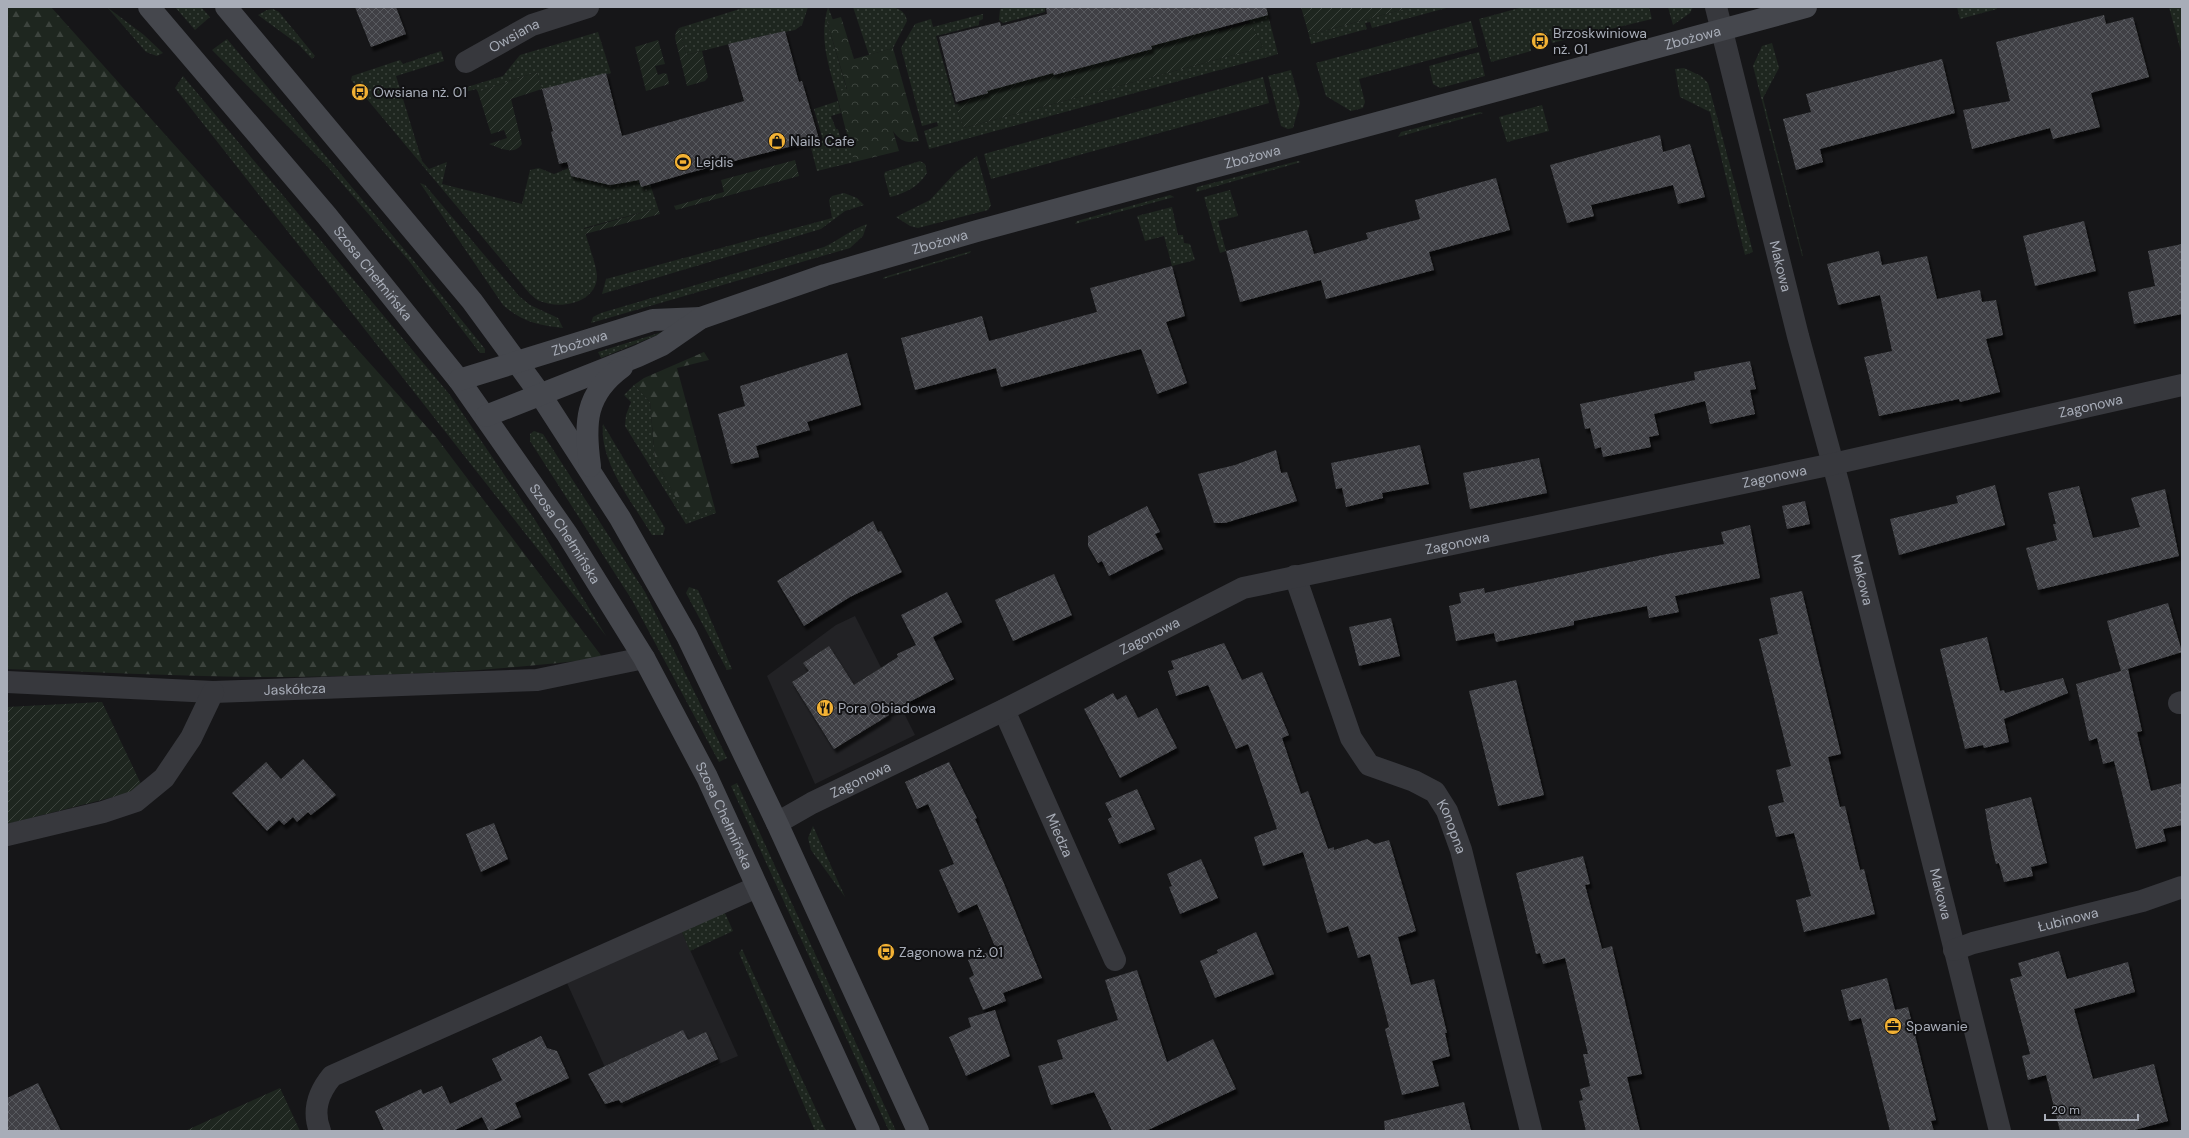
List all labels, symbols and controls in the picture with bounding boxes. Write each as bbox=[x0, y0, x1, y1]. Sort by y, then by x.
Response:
street label: Owsiana bbox=[485, 14, 541, 56]
street label: Zbożowa bbox=[1663, 21, 1723, 54]
place label: Brzoskwiniowa nż. 01 bbox=[1553, 24, 1647, 58]
bus stop icon: Brzoskwiniowa nż. 01 bbox=[1530, 31, 1550, 51]
bus stop icon: Owsiana nż. 01 bbox=[350, 82, 370, 102]
place label: Owsiana nż. 01 bbox=[373, 83, 467, 101]
shop icon: Nails Cafe bbox=[767, 131, 787, 151]
place label: Nails Cafe bbox=[790, 132, 855, 150]
street label: Zbożowa bbox=[1222, 140, 1282, 173]
sports icon: Lejdis bbox=[673, 152, 693, 172]
place label: Lejdis bbox=[696, 153, 734, 171]
street label: Szosa Chełmińska bbox=[330, 222, 417, 324]
street label: Zbożowa bbox=[910, 225, 970, 258]
street label: Makowa bbox=[1766, 239, 1796, 294]
street label: Zbożowa bbox=[549, 326, 609, 360]
street label: Zagonowa bbox=[2057, 390, 2124, 422]
street label: Zagonowa bbox=[1741, 461, 1808, 492]
street label: Szosa Chełmińska bbox=[526, 480, 605, 587]
street label: Zagonowa bbox=[1424, 527, 1491, 558]
street label: Makowa bbox=[1847, 552, 1877, 607]
street label: Zagonowa bbox=[1116, 613, 1183, 659]
street label: Jaskółcza bbox=[263, 679, 326, 699]
restaurant icon: Pora Obiadowa bbox=[815, 698, 835, 718]
place label: Pora Obiadowa bbox=[838, 699, 936, 717]
street label: Zagonowa bbox=[827, 757, 894, 802]
street label: Szosa Chełmińska bbox=[692, 759, 757, 872]
street label: Konopna bbox=[1433, 796, 1471, 856]
street label: Miedza bbox=[1042, 811, 1077, 860]
street label: Makowa bbox=[1926, 866, 1956, 921]
street label: Łubinowa bbox=[2036, 903, 2100, 936]
bus stop icon: Zagonowa nż. 01 bbox=[876, 942, 896, 962]
place label: Zagonowa nż. 01 bbox=[899, 943, 1003, 961]
office icon: Spawanie bbox=[1883, 1016, 1903, 1036]
place label: Spawanie bbox=[1906, 1017, 1968, 1035]
scale bar bbox=[2045, 1096, 2138, 1122]
text: 20 m bbox=[2051, 1102, 2080, 1118]

